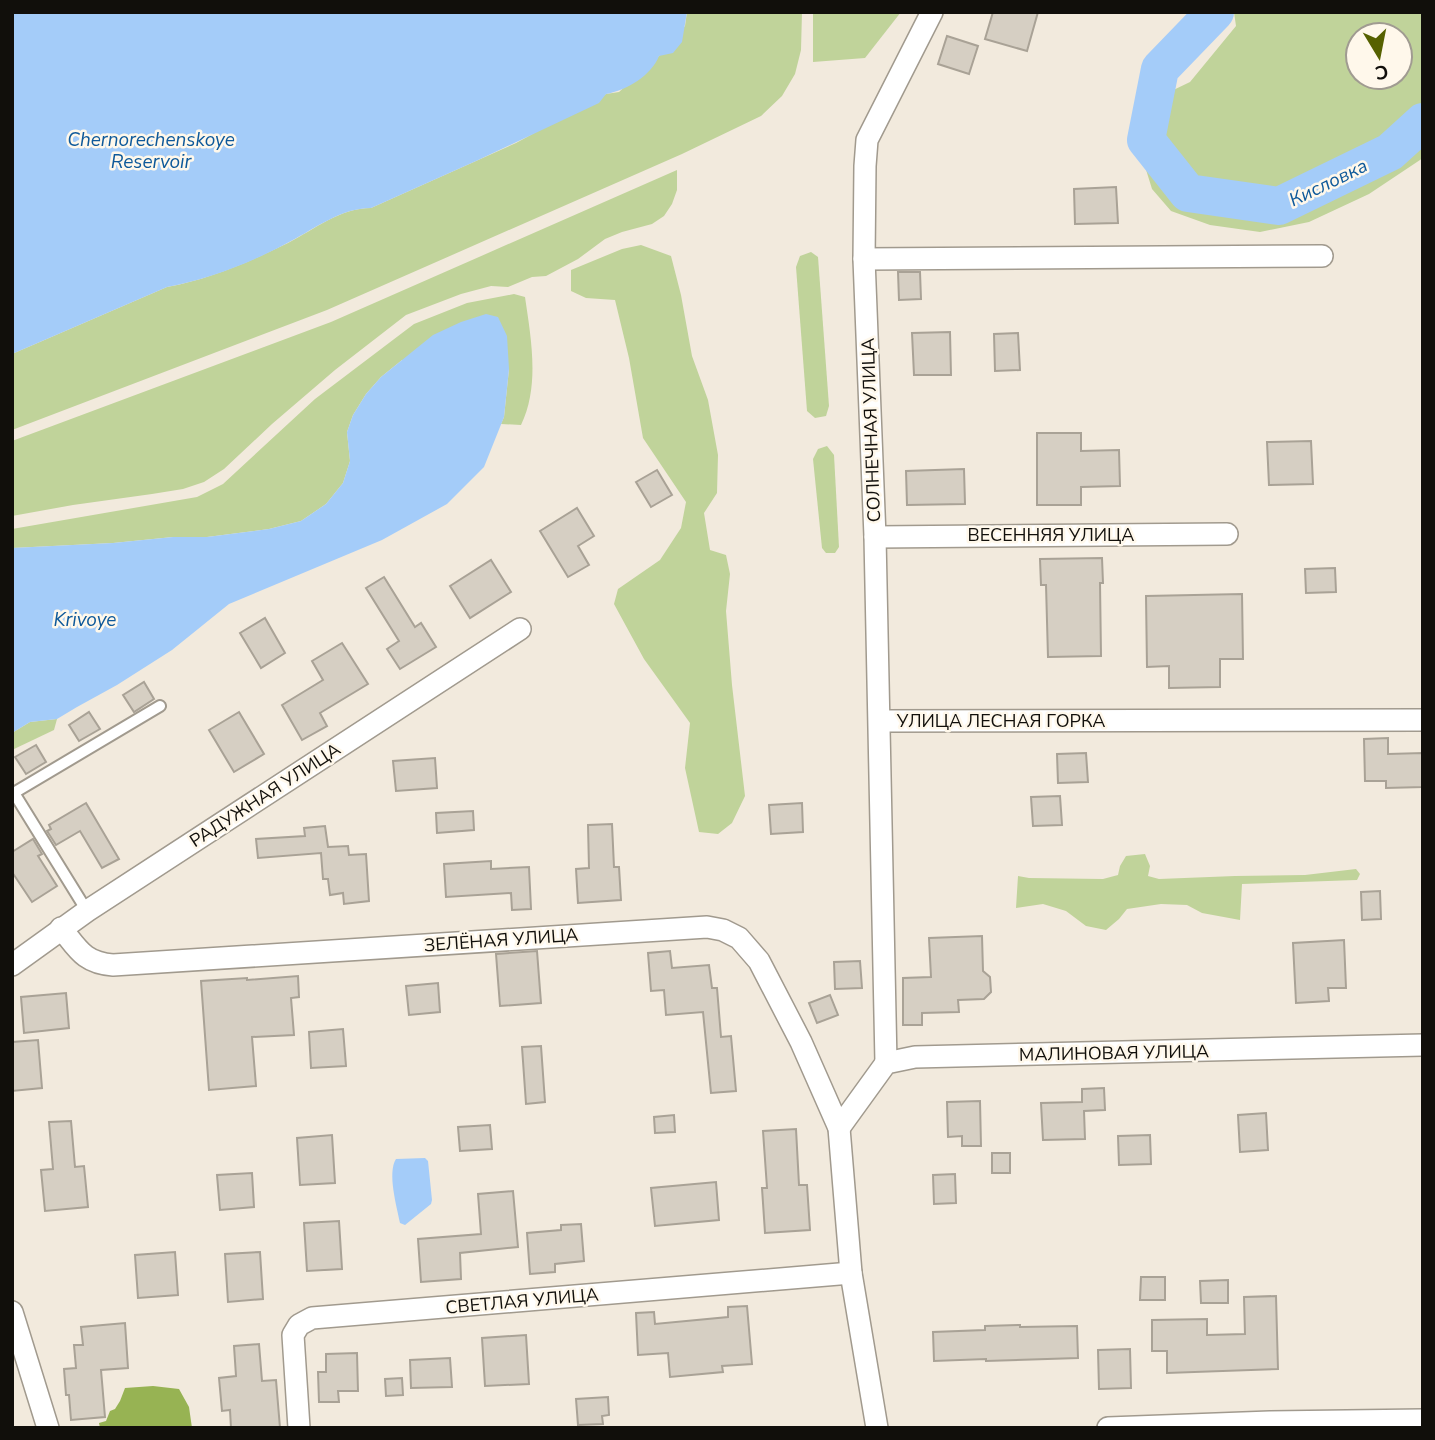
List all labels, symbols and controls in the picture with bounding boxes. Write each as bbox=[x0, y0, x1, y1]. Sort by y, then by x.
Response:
north arrow bbox=[1344, 21, 1414, 91]
text: С bbox=[1373, 58, 1390, 86]
water label: Chernorechenskoye Reservoir bbox=[67, 127, 235, 175]
water label: Кисловка bbox=[1285, 153, 1372, 213]
street label: СОЛНЕЧНАЯ УЛИЦА bbox=[856, 337, 886, 523]
street label: ВЕСЕННЯЯ УЛИЦА bbox=[968, 523, 1134, 547]
water label: Krivoye bbox=[54, 607, 116, 633]
street label: УЛИЦА ЛЕСНАЯ ГОРКА bbox=[896, 709, 1105, 733]
street label: РАДУЖНАЯ УЛИЦА bbox=[185, 737, 345, 853]
street label: ЗЕЛЁНАЯ УЛИЦА bbox=[423, 923, 579, 957]
street label: МАЛИНОВАЯ УЛИЦА bbox=[1019, 1039, 1209, 1067]
street label: СВЕТЛАЯ УЛИЦА bbox=[444, 1282, 600, 1320]

